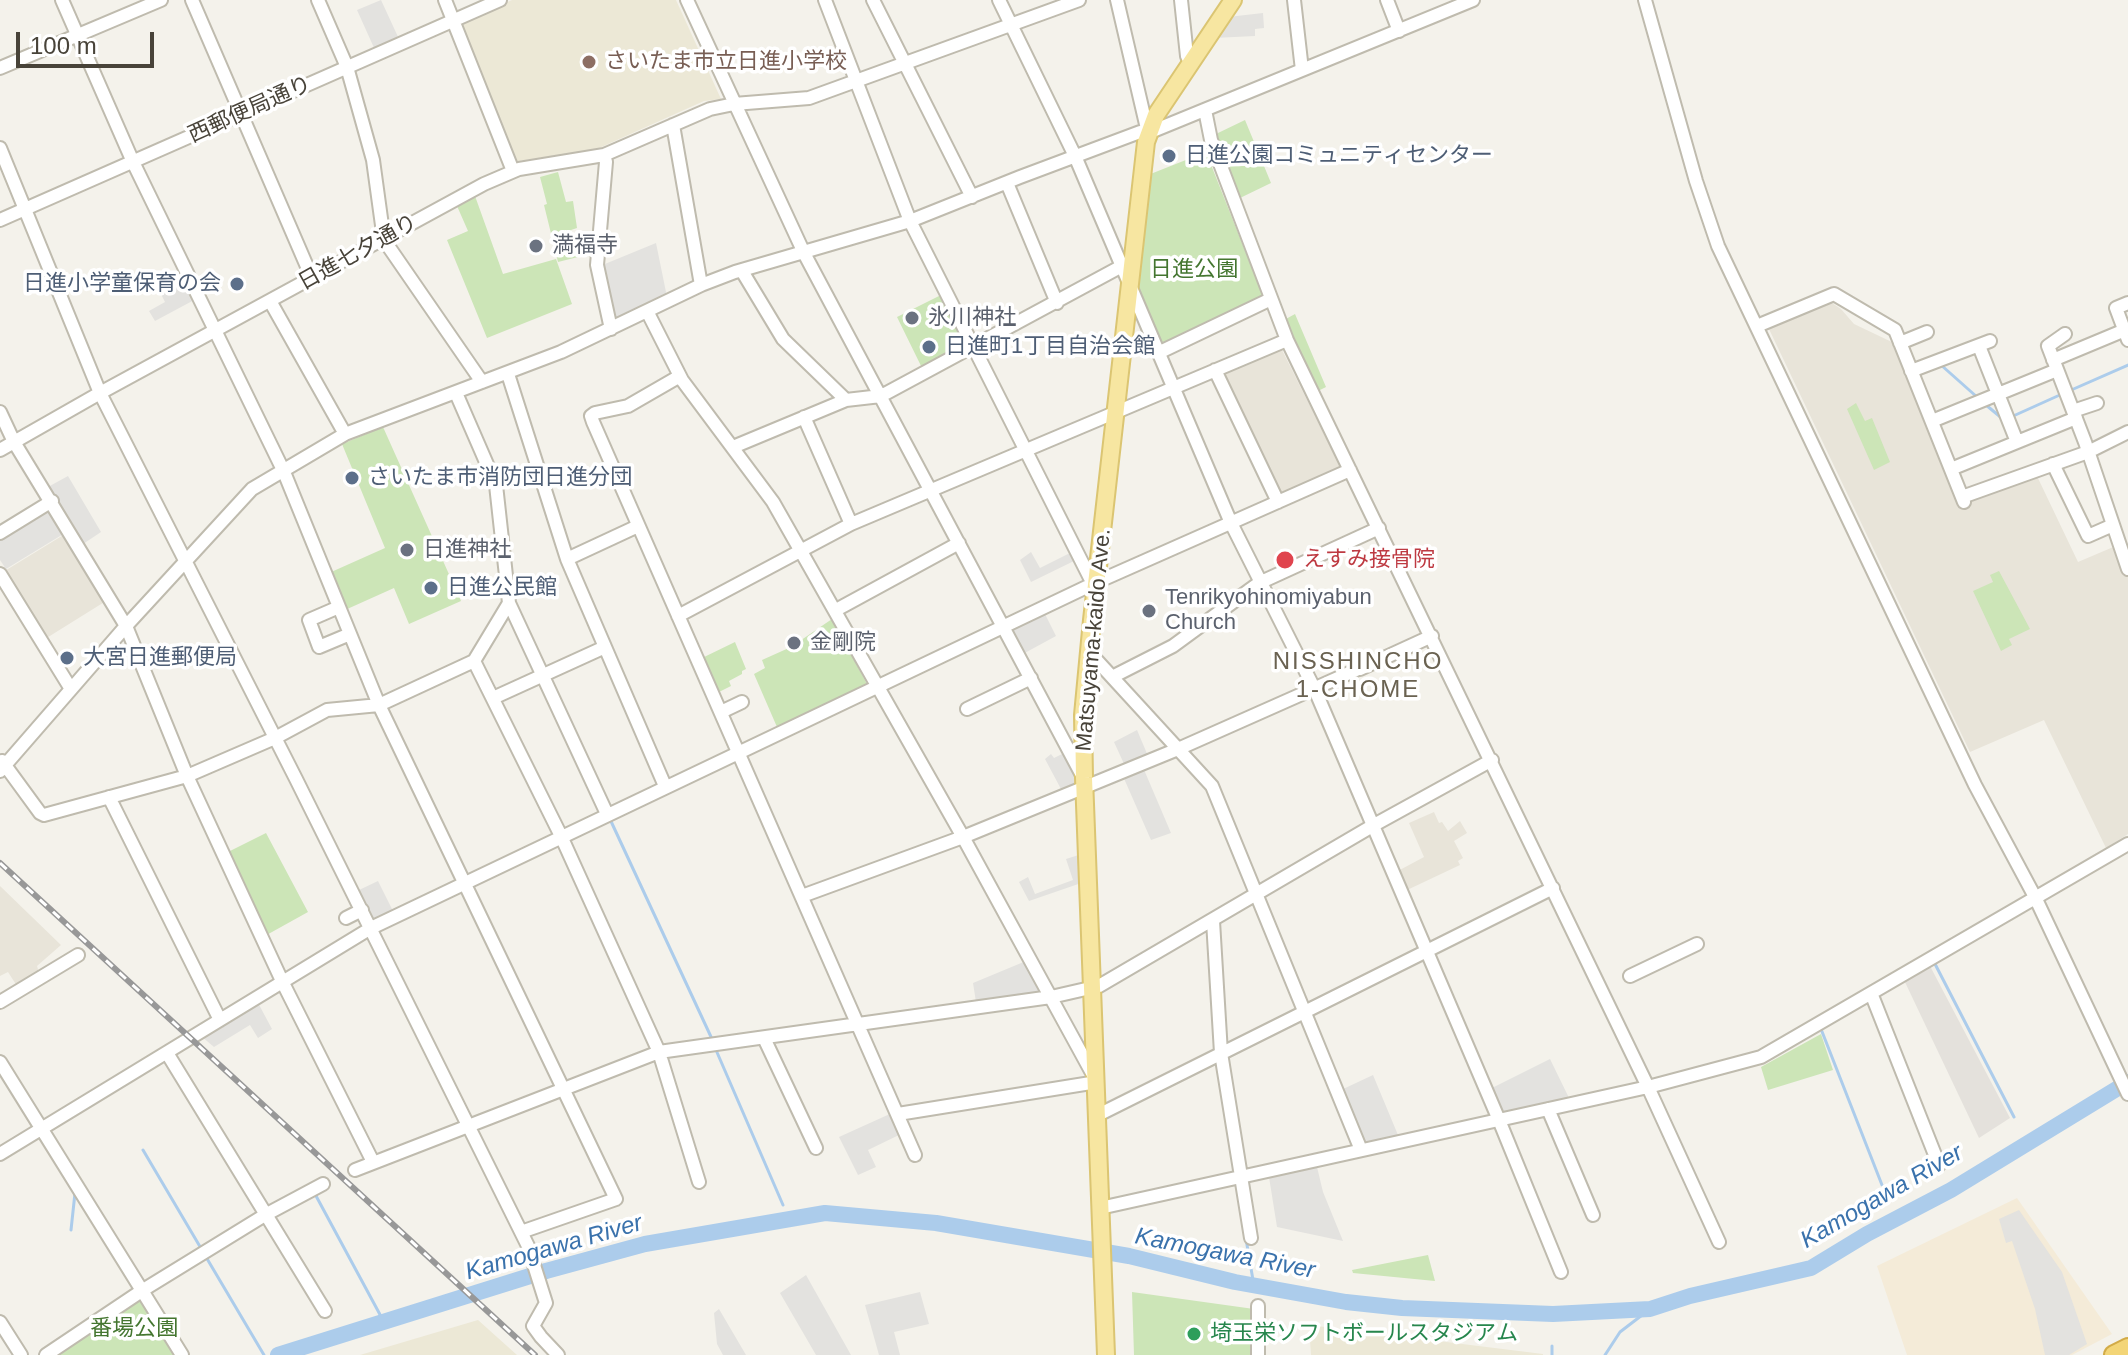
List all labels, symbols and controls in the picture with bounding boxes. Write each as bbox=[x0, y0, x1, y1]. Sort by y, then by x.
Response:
scale bar bbox=[20, 16, 158, 66]
text: 100 m bbox=[30, 32, 97, 59]
place label: さいたま市立日進小学校 bbox=[605, 49, 847, 75]
marker: さいたま市立日進小学校 bbox=[580, 53, 598, 71]
street label: 西郵便局通り bbox=[184, 71, 316, 149]
place label: 日進公園コミュニティセンター bbox=[1185, 143, 1493, 169]
marker: 日進公園コミュニティセンター bbox=[1160, 147, 1178, 165]
street label: 日進七夕通り bbox=[294, 209, 422, 297]
place label: 満福寺 bbox=[552, 233, 618, 259]
marker: 満福寺 bbox=[527, 237, 545, 255]
park label: 日進公園 bbox=[1150, 257, 1238, 283]
place label: 日進小学童保育の会 bbox=[23, 271, 221, 297]
marker: 日進小学童保育の会 bbox=[228, 275, 246, 293]
place label: 氷川神社 bbox=[928, 305, 1016, 331]
marker: 氷川神社 bbox=[903, 309, 921, 327]
place label: 日進町1丁目自治会館 bbox=[945, 334, 1155, 360]
marker: 日進町1丁目自治会館 bbox=[920, 338, 938, 356]
place label: さいたま市消防団日進分団 bbox=[368, 465, 632, 491]
marker: さいたま市消防団日進分団 bbox=[343, 469, 361, 487]
street label: Matsuyama-kaido Ave. bbox=[1071, 528, 1117, 752]
place label: 日進神社 bbox=[423, 537, 511, 563]
marker: 日進神社 bbox=[398, 541, 416, 559]
place label: えすみ接骨院 bbox=[1303, 547, 1435, 573]
marker: えすみ接骨院 bbox=[1274, 549, 1296, 571]
place label: 日進公民館 bbox=[447, 575, 557, 601]
marker: 日進公民館 bbox=[422, 579, 440, 597]
place label: Tenrikyohinomiyabun Church bbox=[1165, 585, 1372, 636]
marker: Tenrikyohinomiyabun Church bbox=[1140, 602, 1158, 620]
place label: 金剛院 bbox=[810, 630, 876, 656]
marker: 金剛院 bbox=[785, 634, 803, 652]
place label: 大宮日進郵便局 bbox=[83, 645, 237, 671]
district label: NISSHINCHO 1-CHOME bbox=[1273, 648, 1443, 704]
marker: 大宮日進郵便局 bbox=[58, 649, 76, 667]
water label: Kamogawa River bbox=[1796, 1139, 1968, 1255]
water label: Kamogawa River bbox=[462, 1209, 646, 1287]
water label: Kamogawa River bbox=[1133, 1222, 1317, 1286]
park label: 番場公園 bbox=[90, 1316, 178, 1342]
place label: 埼玉栄ソフトボールスタジアム bbox=[1210, 1321, 1518, 1347]
marker: 埼玉栄ソフトボールスタジアム bbox=[1185, 1325, 1203, 1343]

